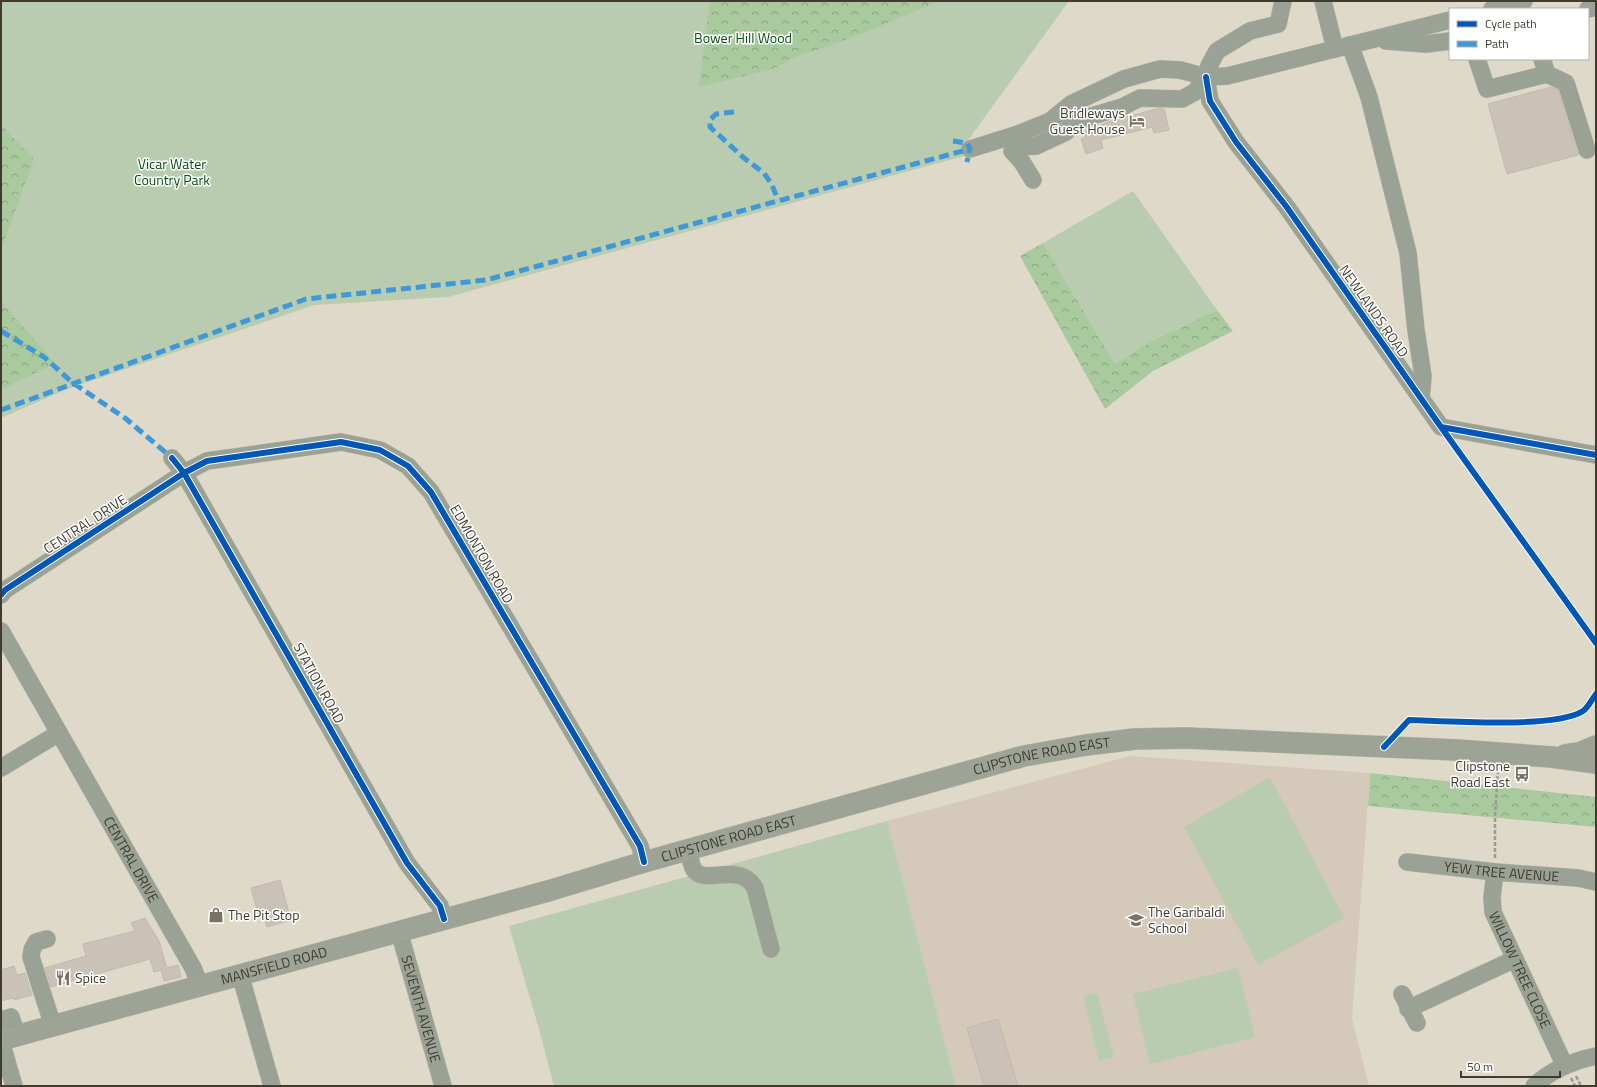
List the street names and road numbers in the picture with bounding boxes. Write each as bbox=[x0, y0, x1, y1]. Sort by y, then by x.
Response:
street label: NEWLANDS ROAD bbox=[1335, 260, 1414, 361]
street label: CENTRAL DRIVE bbox=[39, 489, 131, 558]
street label: EDMONTON ROAD bbox=[446, 500, 519, 607]
street label: STATION ROAD bbox=[289, 638, 350, 727]
street label: CLIPSTONE ROAD EAST bbox=[970, 731, 1112, 780]
street label: CLIPSTONE ROAD EAST bbox=[658, 809, 799, 867]
street label: CENTRAL DRIVE bbox=[99, 812, 165, 906]
street label: YEW TREE AVENUE bbox=[1443, 855, 1560, 887]
street label: WILLOW TREE CLOSE bbox=[1484, 908, 1557, 1032]
street label: MANSFIELD ROAD bbox=[218, 941, 330, 990]
street label: SEVENTH AVENUE bbox=[396, 953, 447, 1065]

